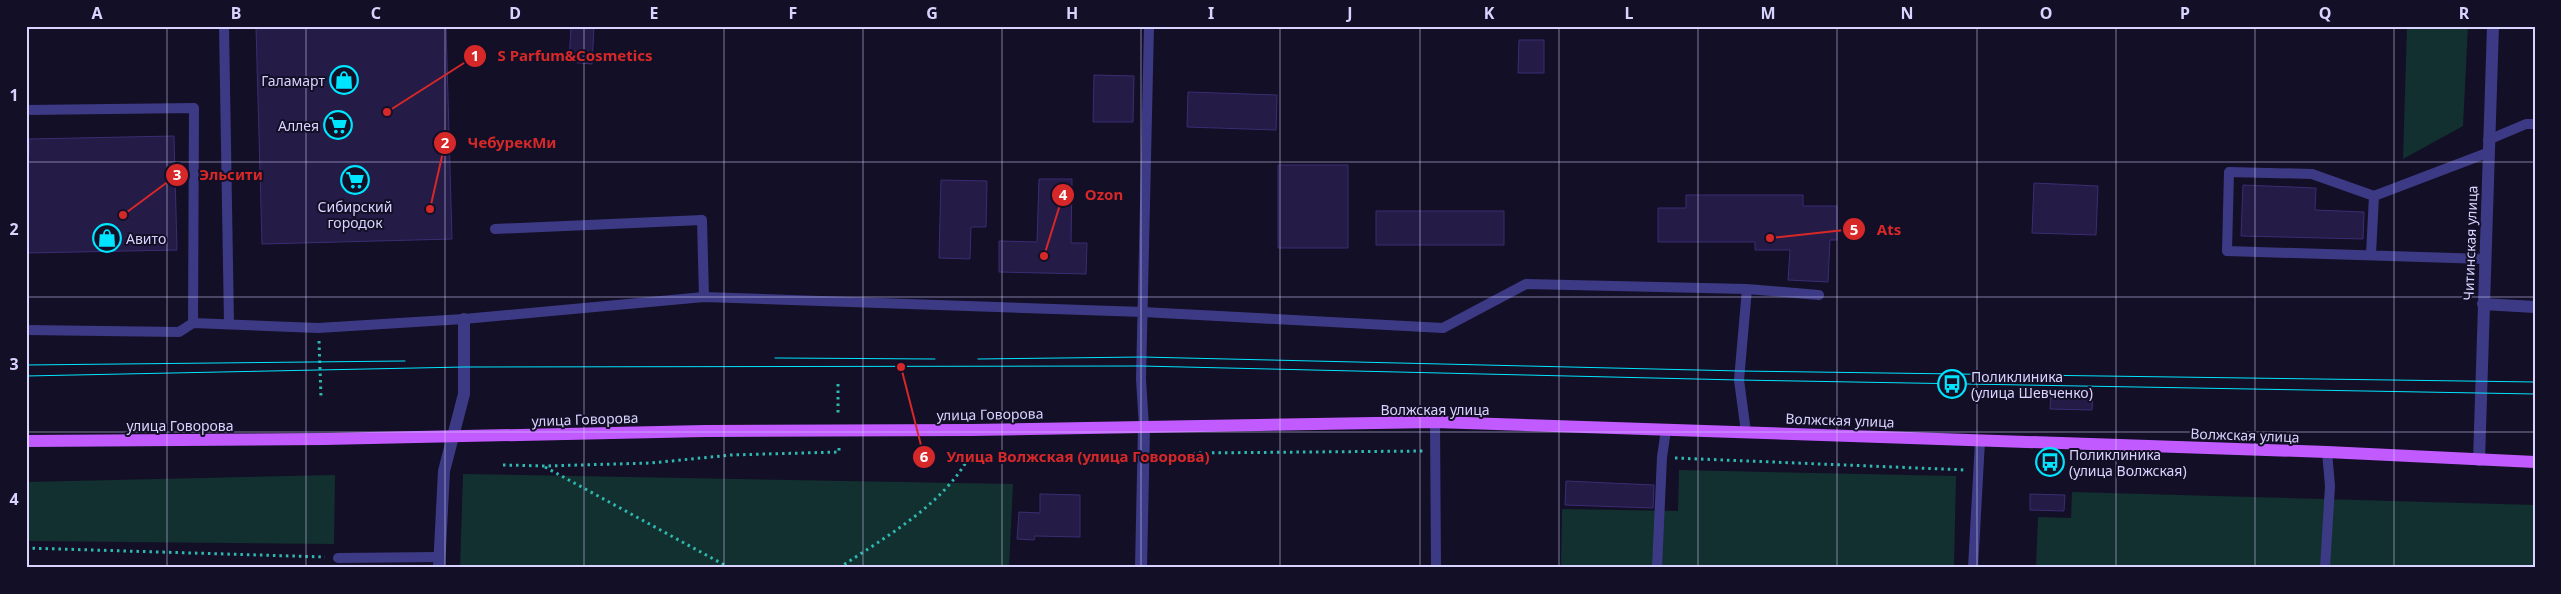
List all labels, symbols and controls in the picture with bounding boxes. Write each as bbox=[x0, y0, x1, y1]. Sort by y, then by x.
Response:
text: A bbox=[91, 2, 103, 24]
text: B bbox=[231, 2, 241, 24]
text: C bbox=[371, 2, 381, 24]
text: D bbox=[509, 2, 521, 24]
text: E bbox=[650, 2, 659, 24]
text: F bbox=[789, 2, 797, 24]
text: G bbox=[926, 2, 938, 24]
text: H bbox=[1066, 2, 1078, 24]
text: I bbox=[1208, 2, 1214, 24]
text: J bbox=[1345, 2, 1353, 24]
text: K bbox=[1484, 2, 1495, 24]
text: L bbox=[1625, 2, 1634, 24]
text: M bbox=[1760, 2, 1776, 24]
text: N bbox=[1900, 2, 1914, 24]
text: O bbox=[2040, 2, 2052, 24]
text: P bbox=[2180, 2, 2190, 24]
text: Q bbox=[2319, 2, 2331, 24]
text: R bbox=[2459, 2, 2470, 24]
callout: S Parfum&Cosmetics bbox=[463, 41, 663, 71]
text: 1 bbox=[471, 45, 479, 65]
text: S Parfum&Cosmetics bbox=[498, 45, 652, 65]
shop icon: Галамарт bbox=[329, 65, 359, 95]
place label: Галамарт bbox=[261, 71, 325, 90]
text: 1 bbox=[9, 84, 19, 106]
supermarket icon: Аллея bbox=[323, 110, 353, 140]
place label: Аллея bbox=[278, 116, 319, 135]
callout: ЧебурекМи bbox=[432, 128, 566, 158]
text: 2 bbox=[441, 132, 450, 152]
text: ЧебурекМи bbox=[468, 132, 556, 152]
callout: Эльсити bbox=[164, 160, 273, 190]
text: 3 bbox=[173, 164, 181, 184]
text: Эльсити bbox=[199, 164, 263, 184]
supermarket icon: Сибирский городок bbox=[340, 165, 370, 195]
callout: Ozon bbox=[1050, 180, 1134, 210]
text: 4 bbox=[1059, 184, 1068, 204]
text: Ozon bbox=[1085, 184, 1123, 204]
street label: Читинская улица bbox=[2458, 185, 2482, 301]
place label: Сибирский городок bbox=[318, 197, 392, 232]
callout: Ats bbox=[1841, 214, 1911, 244]
text: 2 bbox=[9, 218, 19, 240]
text: 5 bbox=[1850, 219, 1858, 239]
text: Ats bbox=[1877, 219, 1901, 239]
shop icon: Авито bbox=[92, 223, 122, 253]
place label: Авито bbox=[126, 229, 166, 248]
text: 3 bbox=[9, 353, 19, 375]
place label: Поликлиника (улица Шевченко) bbox=[1971, 367, 2093, 402]
bus stop icon: Поликлиника (улица Шевченко) bbox=[1937, 369, 1967, 399]
street label: Волжская улица bbox=[1380, 400, 1490, 419]
street label: улица Говорова bbox=[936, 404, 1044, 424]
street label: улица Говорова bbox=[531, 408, 639, 430]
street label: Волжская улица bbox=[1785, 409, 1895, 431]
street label: улица Говорова bbox=[127, 416, 233, 435]
street label: Волжская улица bbox=[2190, 424, 2300, 446]
callout: Улица Волжская (улица Говорова) bbox=[911, 442, 1219, 472]
place label: Поликлиника (улица Волжская) bbox=[2069, 445, 2187, 480]
text: 6 bbox=[920, 446, 929, 466]
text: Улица Волжская (улица Говорова) bbox=[946, 446, 1210, 466]
bus stop icon: Поликлиника (улица Волжская) bbox=[2035, 447, 2065, 477]
text: 4 bbox=[9, 488, 19, 510]

